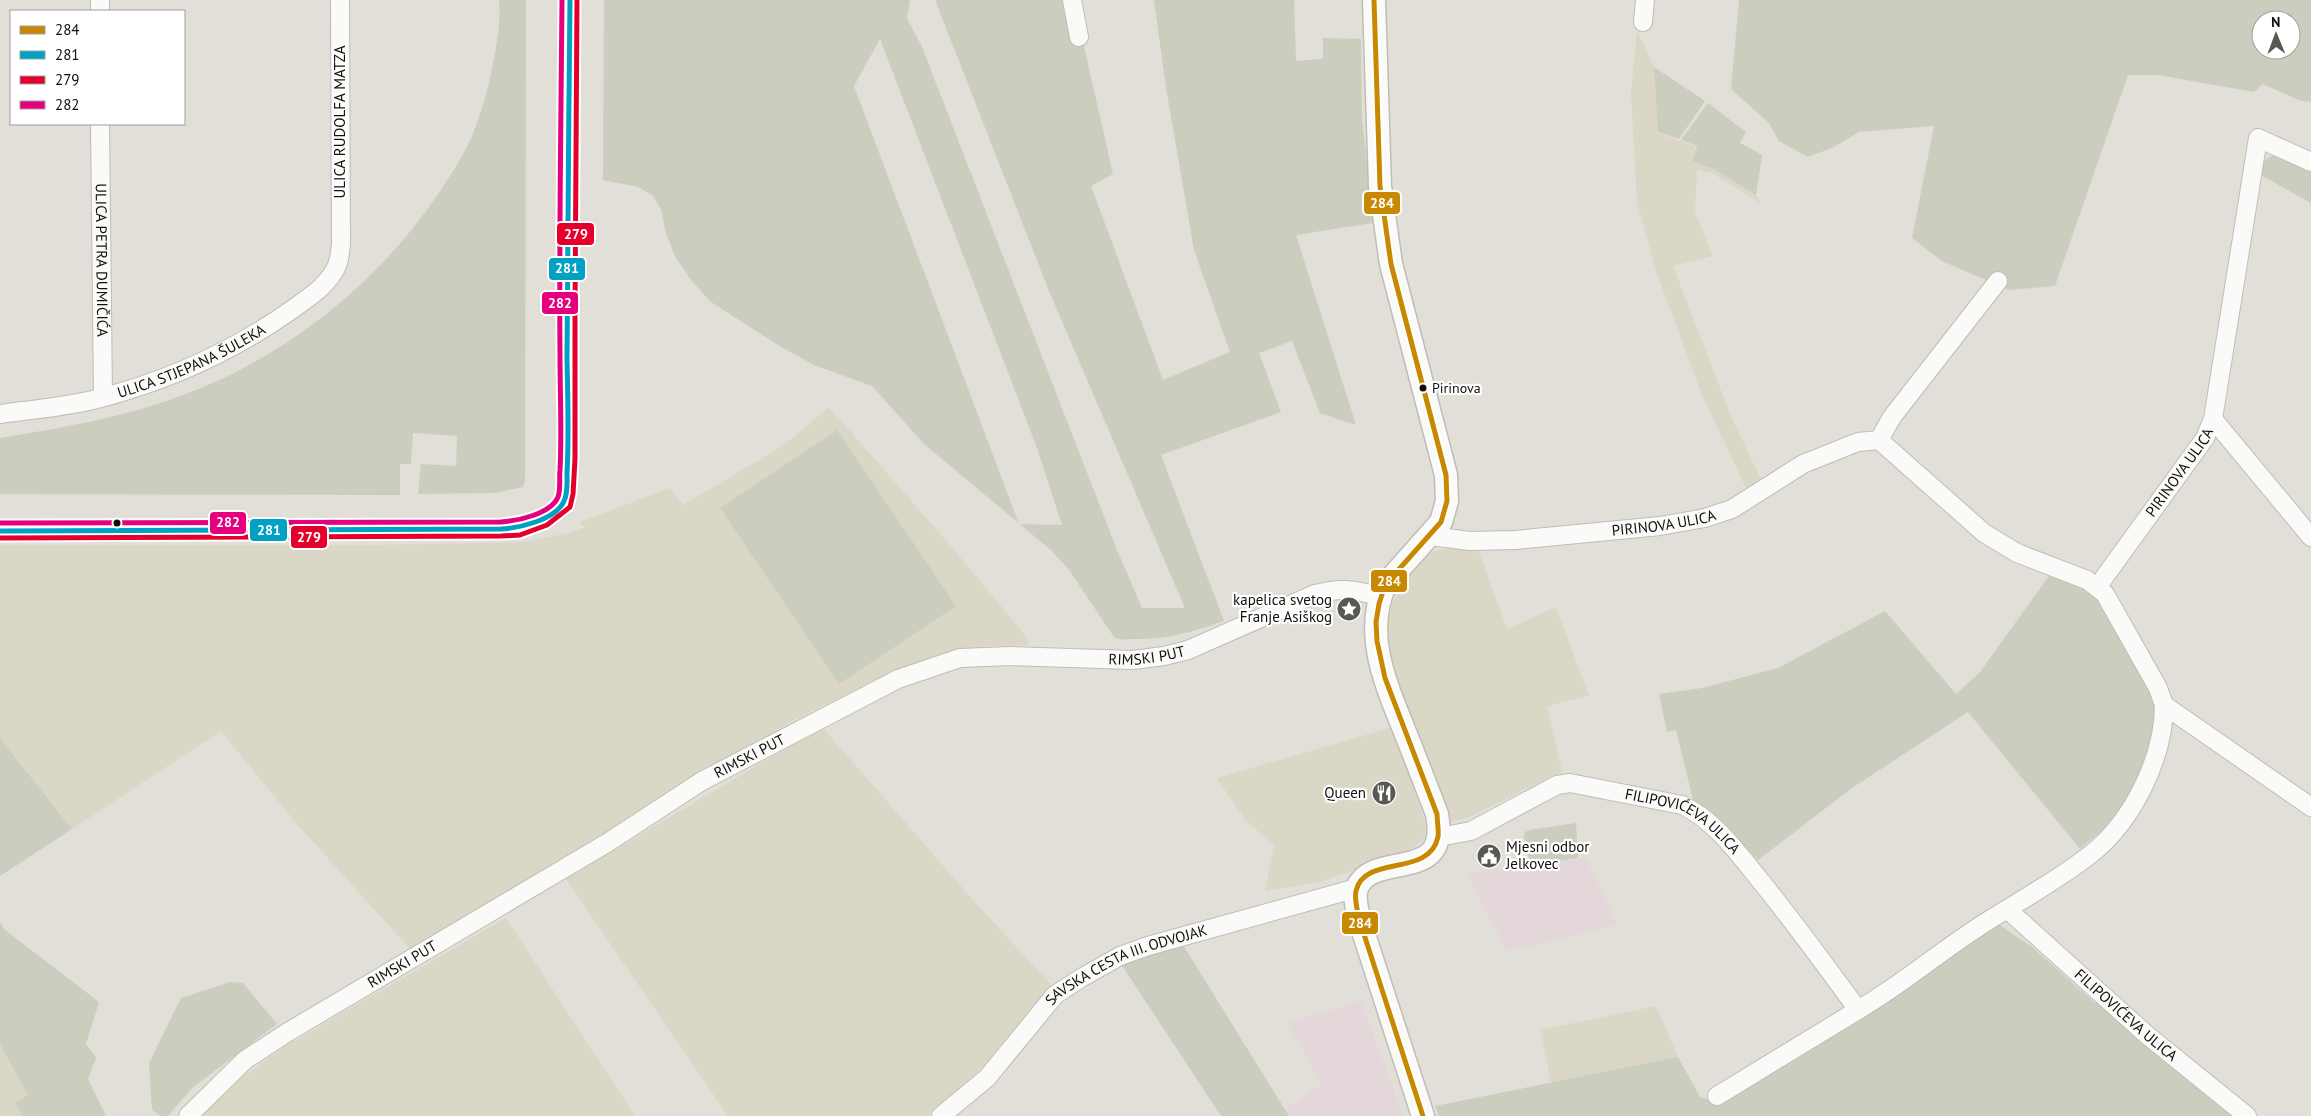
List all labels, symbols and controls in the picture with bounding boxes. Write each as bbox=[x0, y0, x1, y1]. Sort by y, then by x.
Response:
legend bbox=[10, 10, 185, 125]
north arrow bbox=[2251, 10, 2301, 60]
text: N bbox=[2271, 13, 2281, 31]
text: 284 bbox=[55, 20, 80, 39]
text: 281 bbox=[55, 45, 80, 64]
street label: ULICA RUDOLFA MATZA bbox=[330, 45, 349, 198]
text: 279 bbox=[55, 70, 80, 89]
text: 282 bbox=[55, 95, 80, 114]
street label: ULICA PETRA DUMIČIĆA bbox=[92, 183, 112, 337]
line badge: 284 bbox=[1363, 191, 1401, 215]
text: 284 bbox=[1370, 194, 1394, 212]
line badge: 279 bbox=[556, 222, 595, 246]
text: 279 bbox=[564, 225, 588, 243]
line badge: 281 bbox=[548, 257, 586, 281]
text: 281 bbox=[555, 259, 579, 277]
line badge: 282 bbox=[541, 291, 579, 315]
text: 282 bbox=[548, 294, 572, 312]
street label: ULICA STJEPANA ŠULEKA bbox=[115, 320, 269, 402]
place label: Pirinova bbox=[1432, 379, 1481, 397]
marker: Pirinova bbox=[1418, 383, 1428, 393]
street label: PIRINOVA ULICA bbox=[2141, 425, 2217, 520]
street label: PIRINOVA ULICA bbox=[1611, 505, 1718, 540]
line badge: 282 bbox=[209, 511, 247, 535]
text: 282 bbox=[216, 513, 240, 531]
unlabelled marker bbox=[112, 518, 122, 528]
line badge: 281 bbox=[249, 518, 288, 542]
text: 281 bbox=[257, 521, 281, 539]
line badge: 279 bbox=[290, 525, 328, 549]
text: 279 bbox=[297, 528, 321, 546]
line badge: 284 bbox=[1370, 569, 1408, 593]
text: 284 bbox=[1377, 572, 1401, 590]
place label: kapelica svetog Franje Asiškog bbox=[1233, 590, 1332, 626]
place icon: kapelica svetog Franje Asiškog bbox=[1336, 596, 1362, 622]
street label: RIMSKI PUT bbox=[1108, 641, 1188, 669]
street label: RIMSKI PUT bbox=[711, 729, 788, 782]
restaurant icon: Queen bbox=[1371, 780, 1397, 806]
place label: Queen bbox=[1324, 783, 1366, 802]
street label: FILIPOVIĆEVA ULICA bbox=[1624, 784, 1745, 858]
place label: Mjesni odbor Jelkovec bbox=[1505, 837, 1589, 873]
public building icon: Mjesni odbor Jelkovec bbox=[1476, 843, 1502, 869]
line badge: 284 bbox=[1341, 911, 1379, 935]
text: 284 bbox=[1348, 914, 1372, 932]
street label: SAVSKA CESTA III. ODVOJAK bbox=[1041, 920, 1209, 1009]
street label: RIMSKI PUT bbox=[364, 936, 441, 992]
street label: FILIPOVIĆEVA ULICA bbox=[2071, 965, 2182, 1065]

